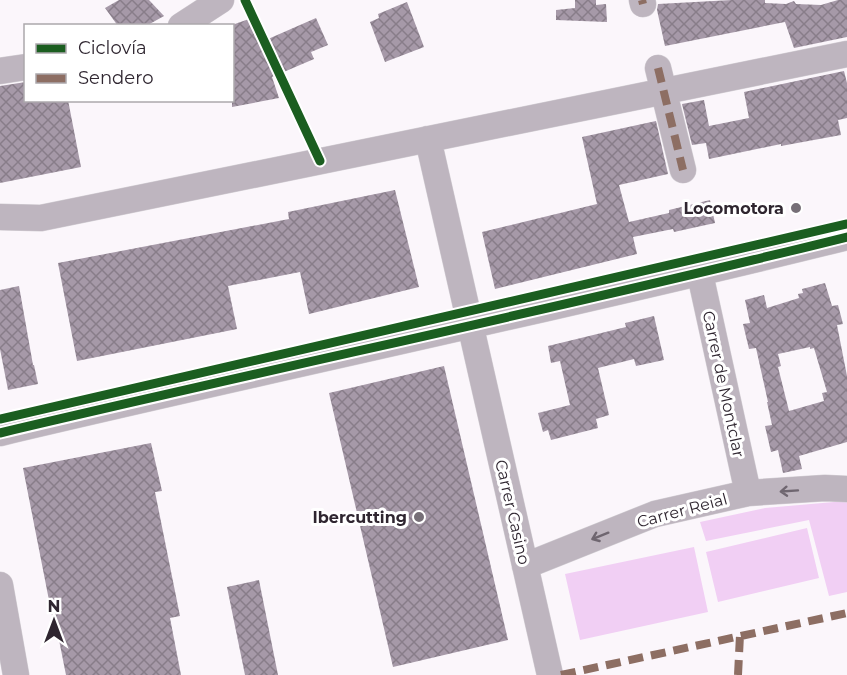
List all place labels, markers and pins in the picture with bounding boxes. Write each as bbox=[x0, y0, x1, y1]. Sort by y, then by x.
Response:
place label: Locomotora bbox=[683, 199, 784, 218]
marker: Locomotora bbox=[789, 201, 803, 215]
place label: Ibercutting bbox=[313, 508, 407, 527]
marker: Ibercutting bbox=[412, 510, 426, 524]

